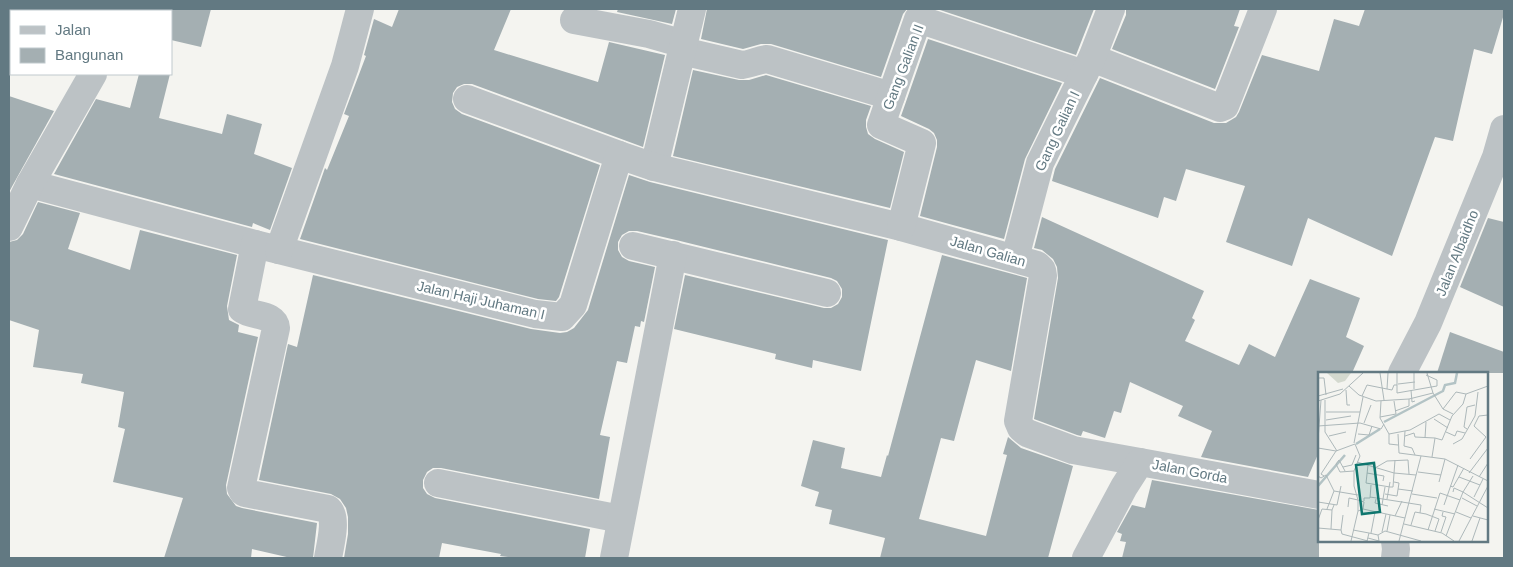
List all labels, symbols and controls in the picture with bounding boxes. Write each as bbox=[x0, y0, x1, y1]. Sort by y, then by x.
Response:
legend bbox=[10, 10, 172, 75]
text: Jalan bbox=[55, 21, 91, 38]
street label: Gang Galian II bbox=[879, 22, 927, 112]
text: Bangunan bbox=[55, 46, 123, 63]
street label: Gang Galian I bbox=[1031, 88, 1083, 174]
street label: Jalan Albaidho bbox=[1433, 208, 1482, 298]
street label: Jalan Galian bbox=[948, 233, 1028, 269]
street label: Jalan Haji Juhaman I bbox=[416, 277, 546, 323]
inset map bbox=[1318, 372, 1488, 542]
street label: Jalan Gorda bbox=[1151, 456, 1229, 486]

